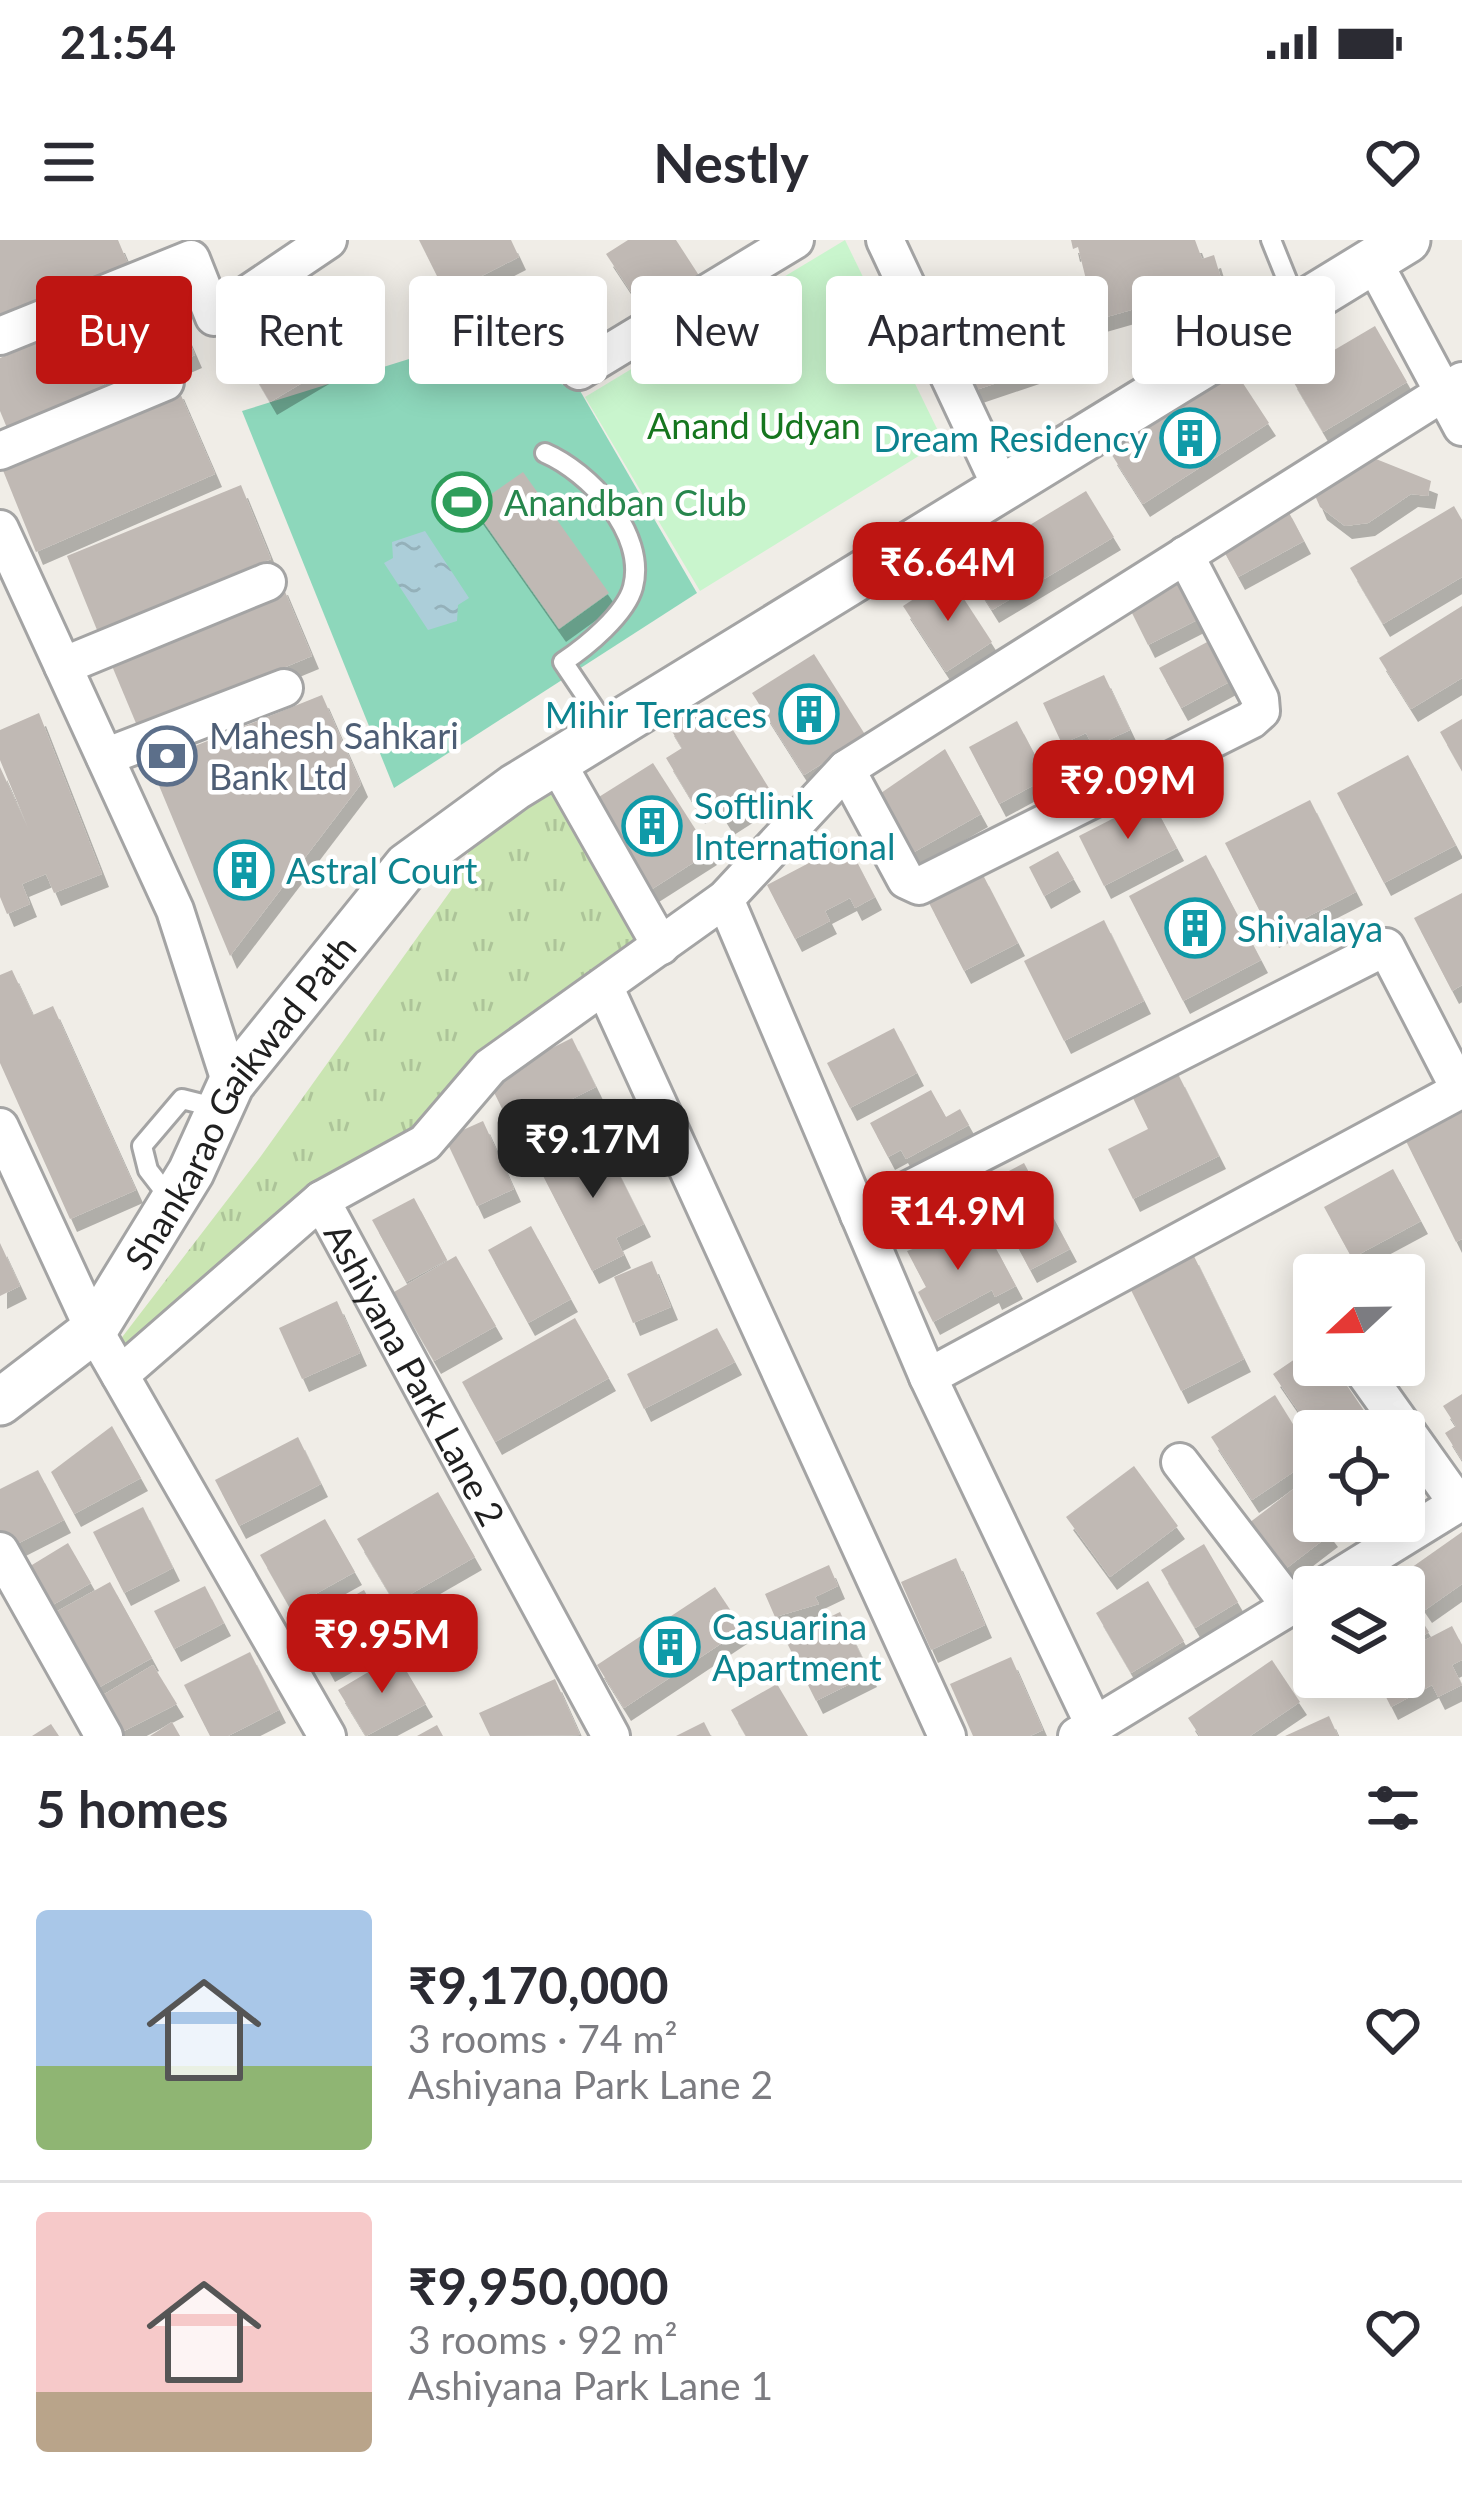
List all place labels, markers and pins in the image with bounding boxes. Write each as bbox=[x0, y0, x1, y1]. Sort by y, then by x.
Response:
building icon: Dream Residency bbox=[1159, 407, 1221, 469]
place label: Dream Residency bbox=[873, 416, 1148, 460]
sports icon: Anandban Club bbox=[431, 471, 493, 533]
place label: Anandban Club bbox=[504, 480, 747, 524]
pin: ₹6.64M bbox=[850, 522, 1046, 624]
building icon: Mihir Terraces bbox=[778, 683, 840, 745]
place label: Mihir Terraces bbox=[545, 692, 767, 736]
place label: Mahesh Sahkari Bank Ltd bbox=[209, 713, 459, 798]
bank icon: Mahesh Sahkari Bank Ltd bbox=[136, 725, 198, 787]
pin: ₹9.09M bbox=[1030, 740, 1226, 842]
place label: Softlink International bbox=[694, 783, 895, 868]
building icon: Softlink International bbox=[621, 795, 683, 857]
building icon: Astral Court bbox=[213, 839, 275, 901]
place label: Astral Court bbox=[286, 848, 478, 892]
building icon: Shivalaya bbox=[1164, 897, 1226, 959]
place label: Shivalaya bbox=[1237, 906, 1383, 950]
pin: ₹9.17M bbox=[495, 1099, 691, 1201]
pin: ₹14.9M bbox=[860, 1171, 1056, 1273]
pin: ₹9.95M bbox=[284, 1594, 480, 1696]
place label: Casuarina Apartment bbox=[712, 1604, 882, 1689]
building icon: Casuarina Apartment bbox=[639, 1616, 701, 1678]

